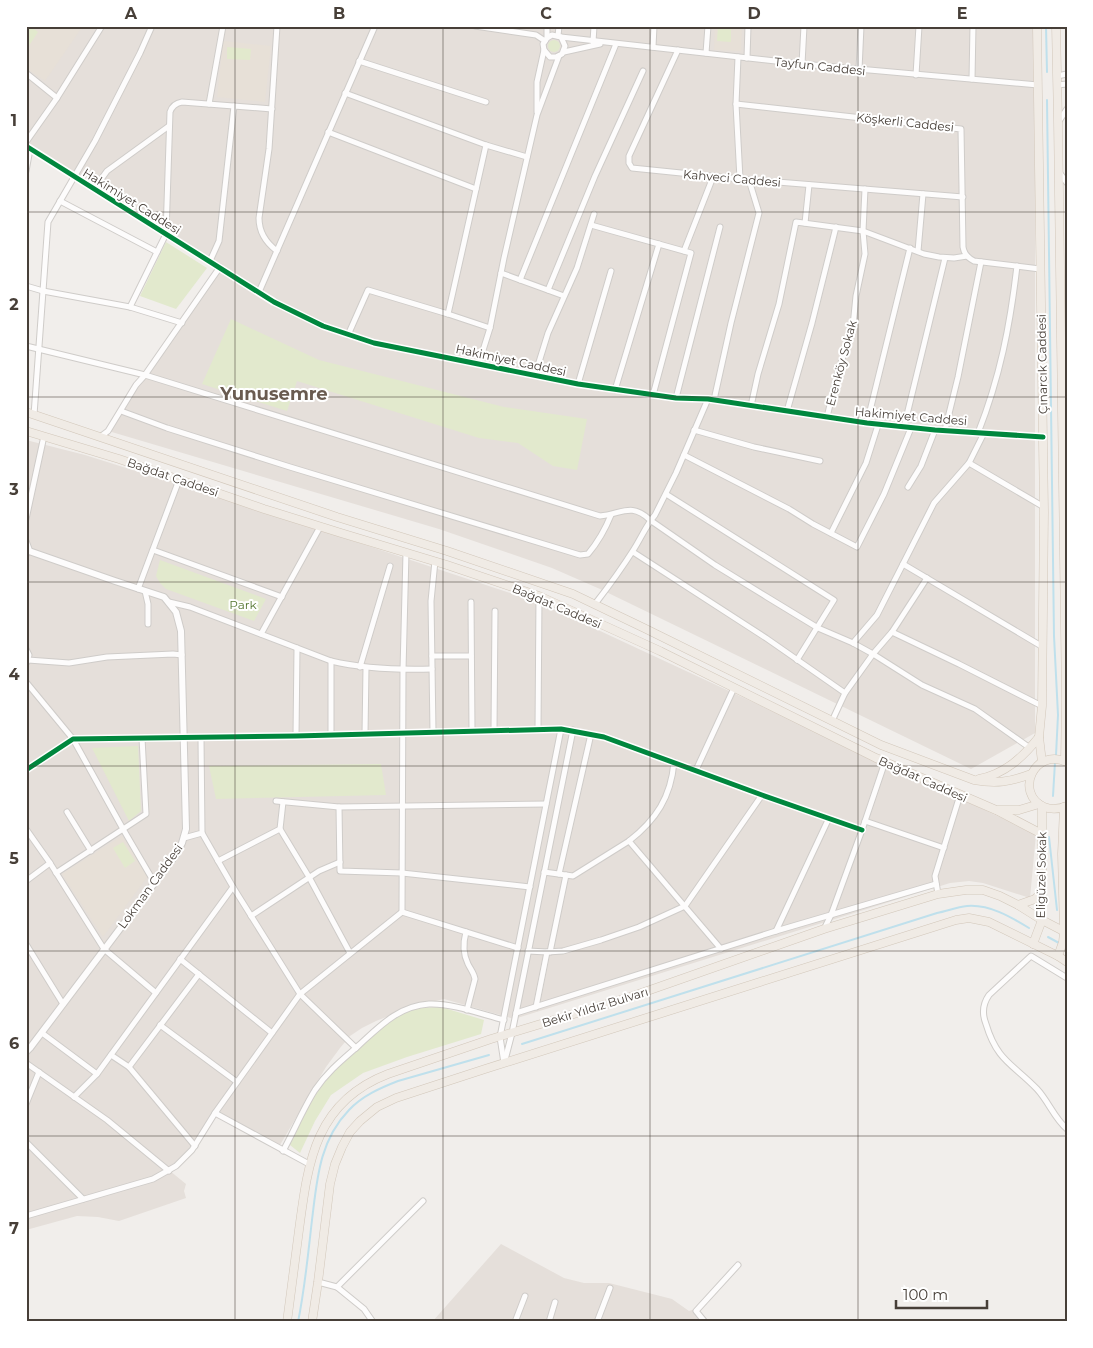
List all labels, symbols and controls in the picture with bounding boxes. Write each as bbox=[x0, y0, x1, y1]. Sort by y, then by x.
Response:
text: A bbox=[124, 4, 138, 23]
text: B bbox=[333, 4, 345, 23]
text: C bbox=[540, 4, 552, 23]
text: D bbox=[747, 4, 761, 23]
text: E bbox=[957, 4, 967, 23]
street label: Tayfun Caddesi bbox=[774, 54, 866, 78]
street label: Köşkerli Caddesi bbox=[855, 109, 955, 135]
text: 1 bbox=[11, 111, 17, 130]
street label: Hakimiyet Caddesi bbox=[80, 165, 184, 237]
street label: Kahveci Caddesi bbox=[682, 166, 782, 190]
text: 2 bbox=[9, 295, 19, 314]
street label: Çınarcık Caddesi bbox=[1034, 314, 1050, 414]
street label: Erenköy Sokak bbox=[822, 318, 860, 408]
street label: Hakimiyet Caddesi bbox=[454, 341, 568, 379]
district label: Yunusemre bbox=[219, 383, 328, 405]
street label: Hakimiyet Caddesi bbox=[854, 404, 968, 428]
street label: Bağdat Caddesi bbox=[125, 454, 221, 500]
text: 3 bbox=[8, 480, 19, 499]
street label: Bağdat Caddesi bbox=[510, 580, 604, 632]
park label: Park bbox=[229, 597, 258, 612]
text: 4 bbox=[8, 665, 20, 684]
street label: Bağdat Caddesi bbox=[876, 753, 970, 805]
street label: Eligüzel Sokak bbox=[1033, 831, 1049, 918]
street label: Lokman Caddesi bbox=[114, 841, 186, 931]
text: 5 bbox=[9, 849, 19, 868]
street label: Bekir Yıldız Bulvarı bbox=[540, 984, 650, 1030]
text: 6 bbox=[9, 1034, 19, 1053]
text: 7 bbox=[9, 1219, 19, 1238]
scale bar bbox=[896, 1278, 987, 1310]
text: 100 m bbox=[903, 1285, 948, 1304]

